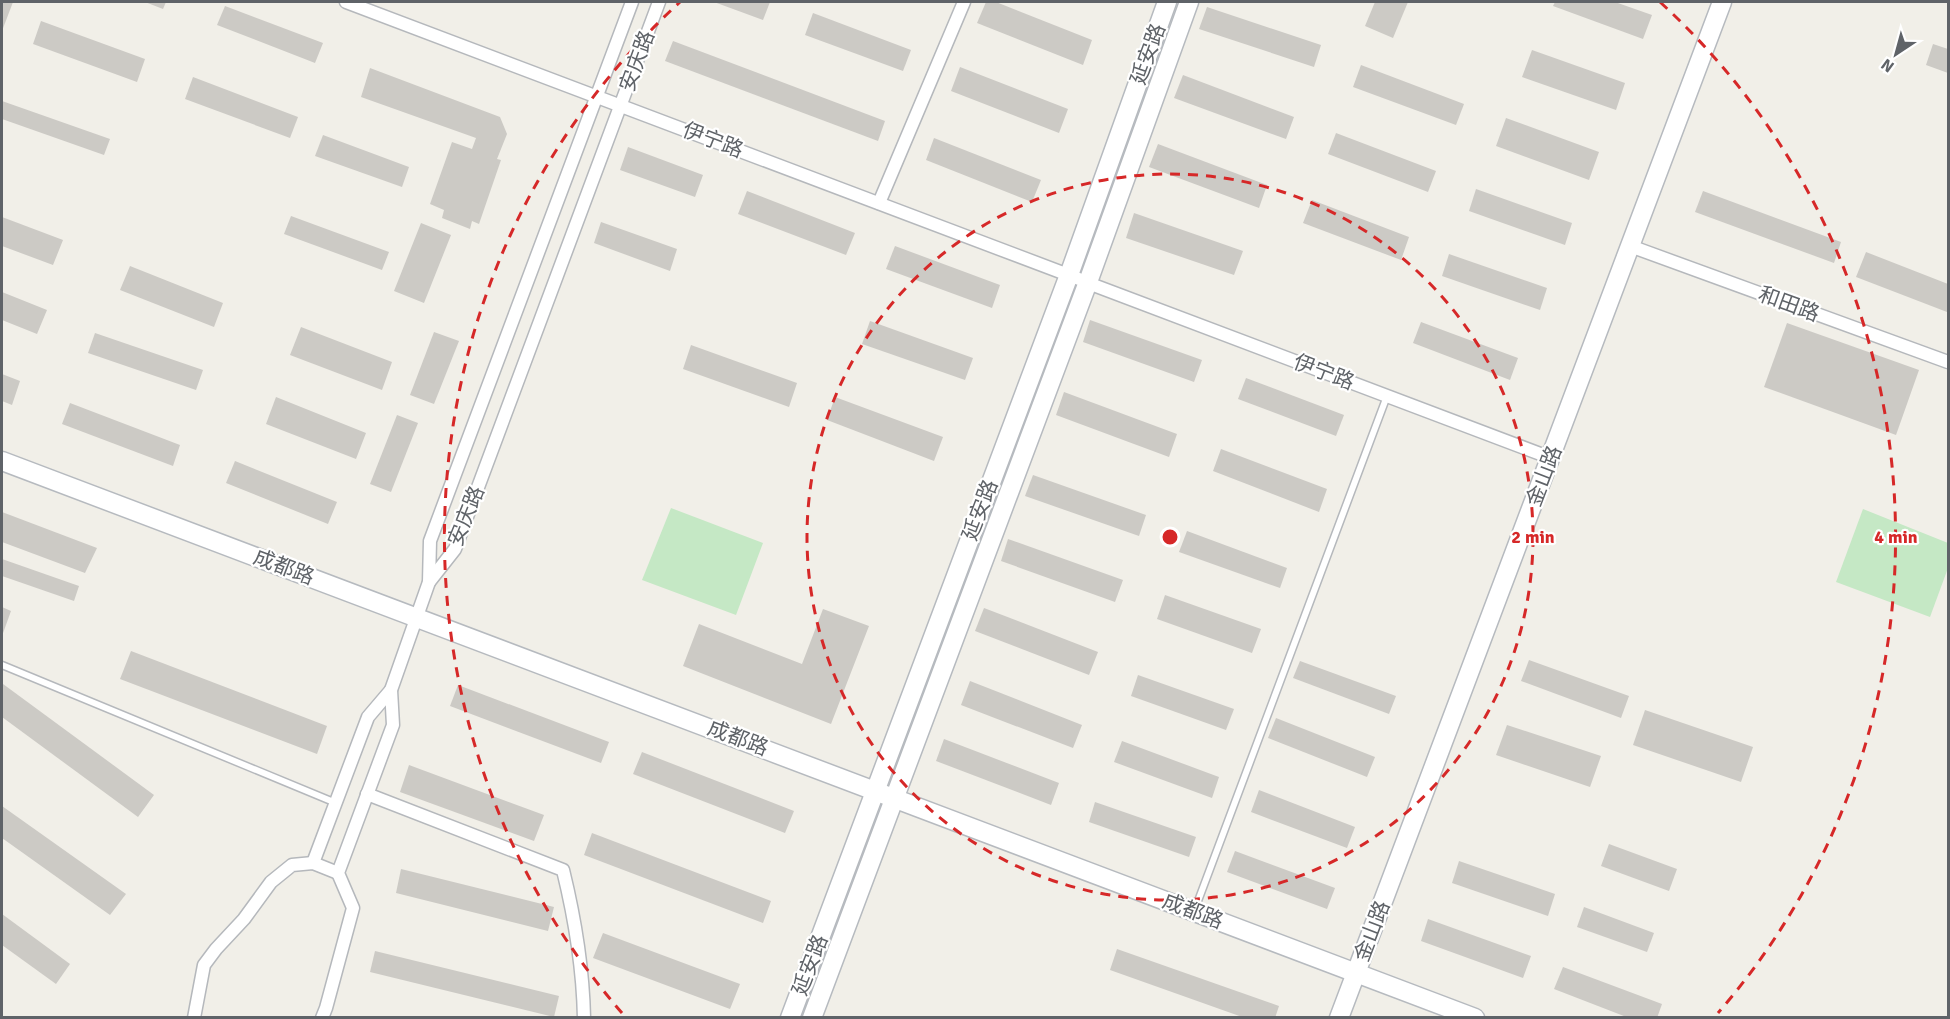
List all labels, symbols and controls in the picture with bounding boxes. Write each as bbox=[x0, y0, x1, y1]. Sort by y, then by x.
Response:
street label: 延安路 bbox=[1125, 20, 1171, 88]
north arrow bbox=[1866, 24, 1926, 84]
street label: 安庆路 bbox=[614, 27, 660, 95]
text: N bbox=[1877, 54, 1898, 77]
street label: 伊宁路 bbox=[679, 117, 747, 163]
street label: 和田路 bbox=[1755, 281, 1823, 327]
street label: 伊宁路 bbox=[1290, 349, 1358, 395]
street label: 金山路 bbox=[1521, 442, 1567, 510]
street label: 延安路 bbox=[957, 476, 1003, 544]
street label: 安庆路 bbox=[442, 482, 490, 550]
text: 2 min bbox=[1511, 526, 1555, 548]
text: 4 min bbox=[1874, 526, 1918, 548]
centre of rings bbox=[1160, 527, 1180, 547]
street label: 成都路 bbox=[250, 544, 318, 590]
street label: 成都路 bbox=[704, 715, 772, 761]
street label: 成都路 bbox=[1159, 888, 1227, 934]
street label: 金山路 bbox=[1349, 897, 1395, 965]
street label: 延安路 bbox=[787, 931, 833, 999]

